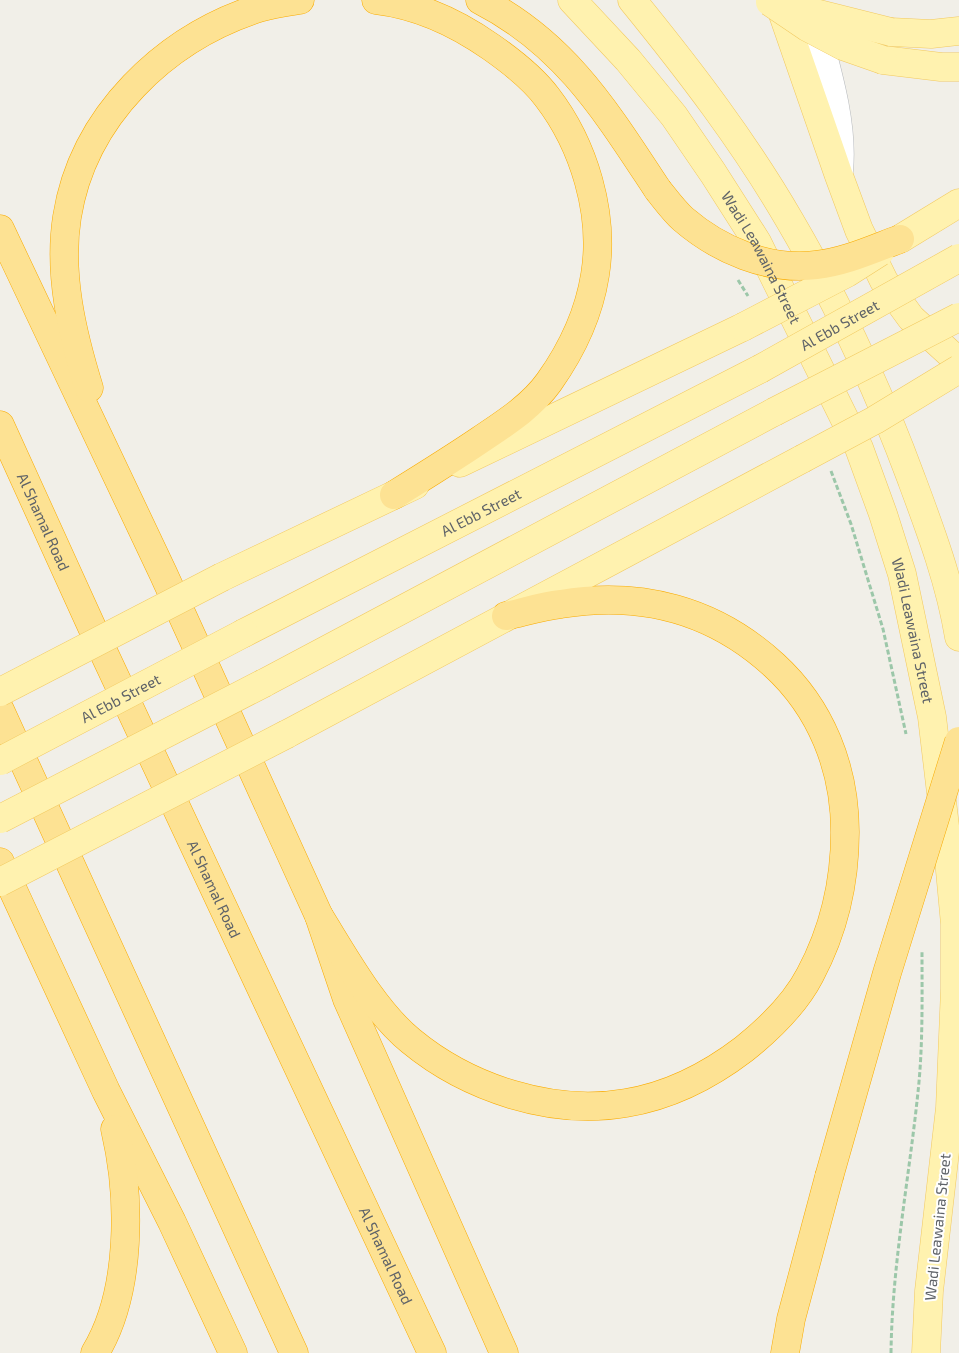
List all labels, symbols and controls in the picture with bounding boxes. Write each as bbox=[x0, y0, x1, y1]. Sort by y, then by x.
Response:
street label: Wadi Leawaina Street bbox=[718, 188, 805, 327]
street label: Al Ebb Street bbox=[797, 295, 882, 354]
street label: Al Shamal Road bbox=[14, 470, 74, 573]
street label: Al Ebb Street bbox=[438, 484, 524, 540]
street label: Wadi Leawaina Street bbox=[888, 555, 938, 705]
street label: Al Ebb Street bbox=[78, 669, 164, 726]
street label: Al Shamal Road bbox=[184, 837, 245, 940]
street label: Wadi Leawaina Street bbox=[920, 1152, 954, 1302]
street label: Al Shamal Road bbox=[356, 1204, 417, 1307]

